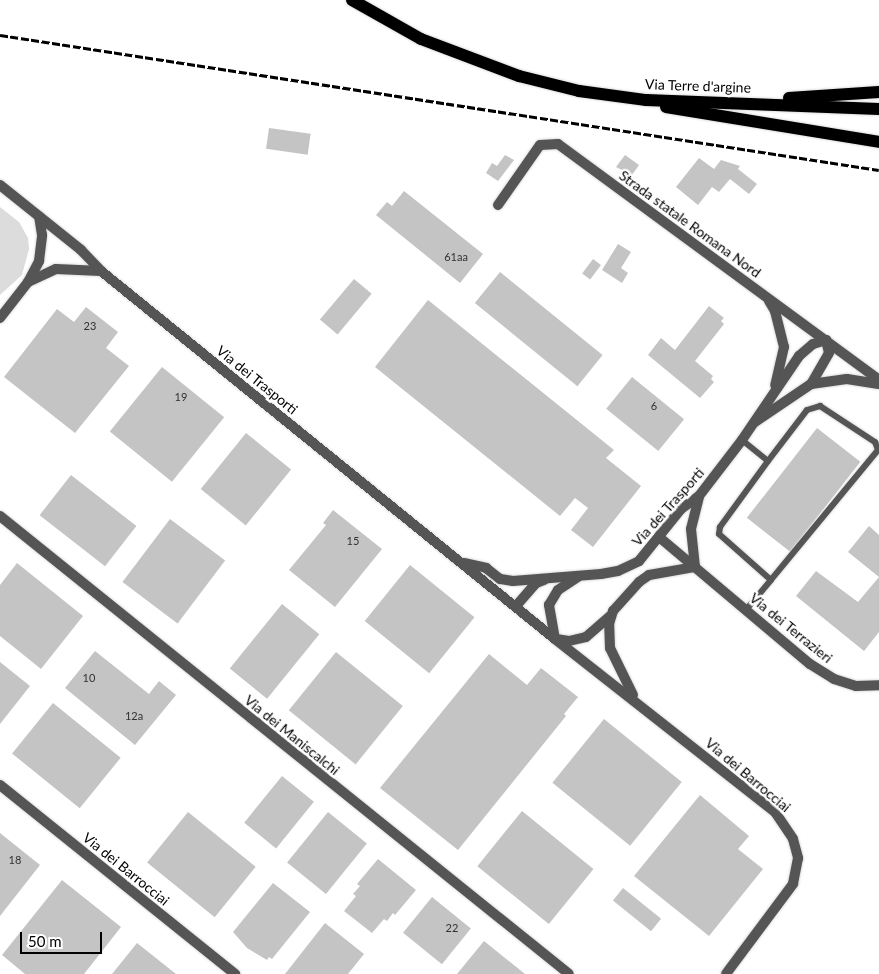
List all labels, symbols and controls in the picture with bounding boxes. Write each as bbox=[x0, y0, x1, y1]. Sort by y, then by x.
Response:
street label: Via Terre d'argine bbox=[645, 76, 751, 96]
street label: Strada statale Romana Nord bbox=[616, 167, 764, 281]
house number: 61aa bbox=[444, 250, 468, 264]
house number: 23 bbox=[84, 319, 96, 333]
street label: Via dei Trasporti bbox=[213, 342, 301, 418]
house number: 19 bbox=[175, 390, 187, 404]
house number: 6 bbox=[651, 399, 657, 413]
street label: Via dei Trasporti bbox=[628, 464, 708, 550]
house number: 15 bbox=[347, 534, 359, 548]
street label: Via dei Terrazieri bbox=[746, 589, 836, 667]
house number: 10 bbox=[83, 671, 95, 685]
street label: Via dei Maniscalchi bbox=[241, 692, 343, 778]
house number: 12a bbox=[125, 709, 143, 723]
street label: Via dei Barrocciai bbox=[702, 734, 794, 816]
street label: Via dei Barrocciai bbox=[79, 829, 173, 909]
house number: 18 bbox=[9, 853, 21, 867]
house number: 22 bbox=[446, 921, 458, 935]
scale bar bbox=[22, 922, 105, 954]
text: 50 m bbox=[28, 932, 62, 950]

